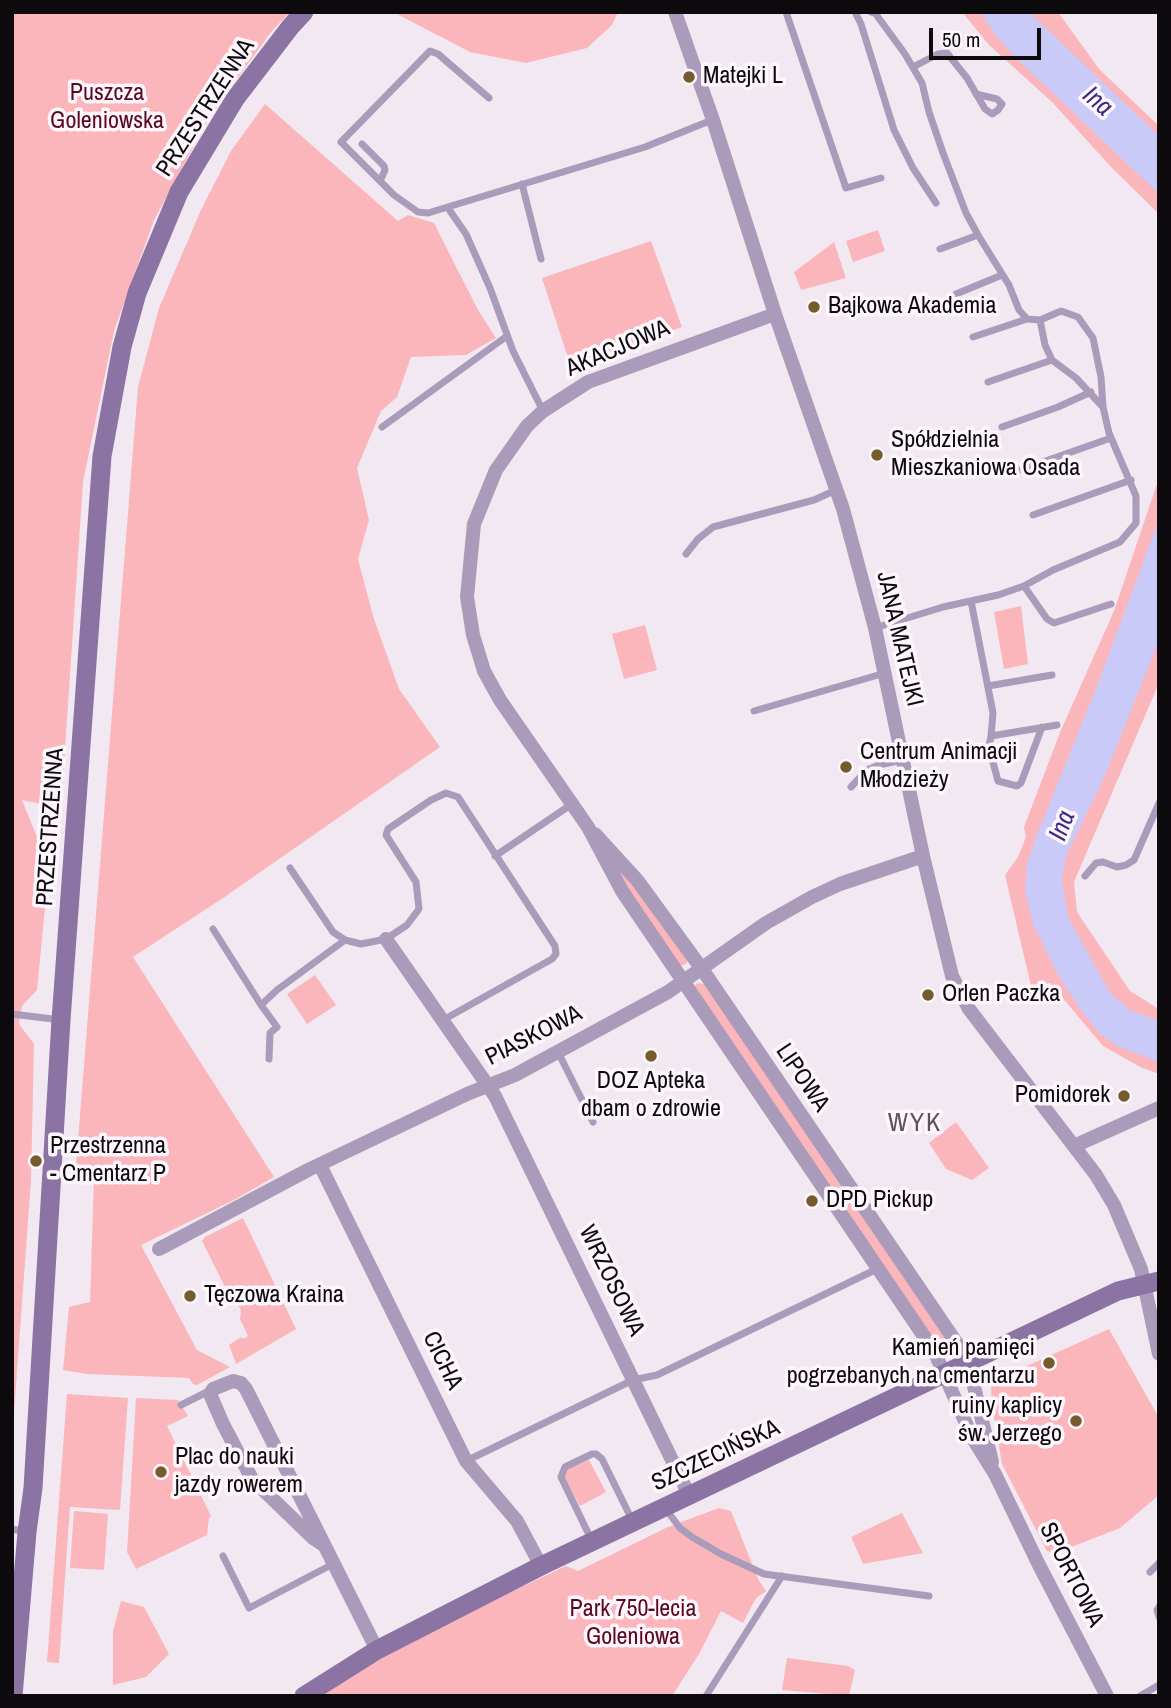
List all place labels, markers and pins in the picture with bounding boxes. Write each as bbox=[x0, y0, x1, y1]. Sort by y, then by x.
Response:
place label: Matejki L bbox=[703, 63, 783, 91]
marker: Matejki L bbox=[681, 69, 697, 85]
place label: Bajkowa Akademia bbox=[828, 293, 996, 321]
marker: Bajkowa Akademia bbox=[806, 299, 822, 315]
place label: Spółdzielnia Mieszkaniowa Osada bbox=[891, 427, 1080, 483]
marker: Spółdzielnia Mieszkaniowa Osada bbox=[869, 447, 885, 463]
place label: Centrum Animacji Młodzieży bbox=[860, 739, 1017, 795]
marker: Centrum Animacji Młodzieży bbox=[838, 759, 854, 775]
place label: Orlen Paczka bbox=[942, 981, 1060, 1009]
marker: Orlen Paczka bbox=[920, 987, 936, 1003]
marker: DOZ Apteka dbam o zdrowie bbox=[643, 1048, 659, 1064]
place label: DOZ Apteka dbam o zdrowie bbox=[581, 1068, 721, 1124]
place label: Pomidorek bbox=[1015, 1082, 1110, 1110]
marker: Pomidorek bbox=[1116, 1088, 1132, 1104]
place label: Przestrzenna - Cmentarz P bbox=[50, 1133, 166, 1189]
marker: Przestrzenna - Cmentarz P bbox=[28, 1153, 44, 1169]
place label: DPD Pickup bbox=[826, 1187, 933, 1215]
marker: DPD Pickup bbox=[804, 1193, 820, 1209]
place label: Tęczowa Kraina bbox=[204, 1282, 344, 1310]
marker: Tęczowa Kraina bbox=[182, 1288, 198, 1304]
place label: Kamień pamięci pogrzebanych na cmentarzu bbox=[787, 1335, 1035, 1391]
marker: Kamień pamięci pogrzebanych na cmentarzu bbox=[1041, 1355, 1057, 1371]
place label: ruiny kaplicy św. Jerzego bbox=[952, 1393, 1062, 1449]
marker: ruiny kaplicy św. Jerzego bbox=[1068, 1413, 1084, 1429]
place label: Plac do nauki jazdy rowerem bbox=[175, 1444, 303, 1500]
marker: Plac do nauki jazdy rowerem bbox=[153, 1464, 169, 1480]

